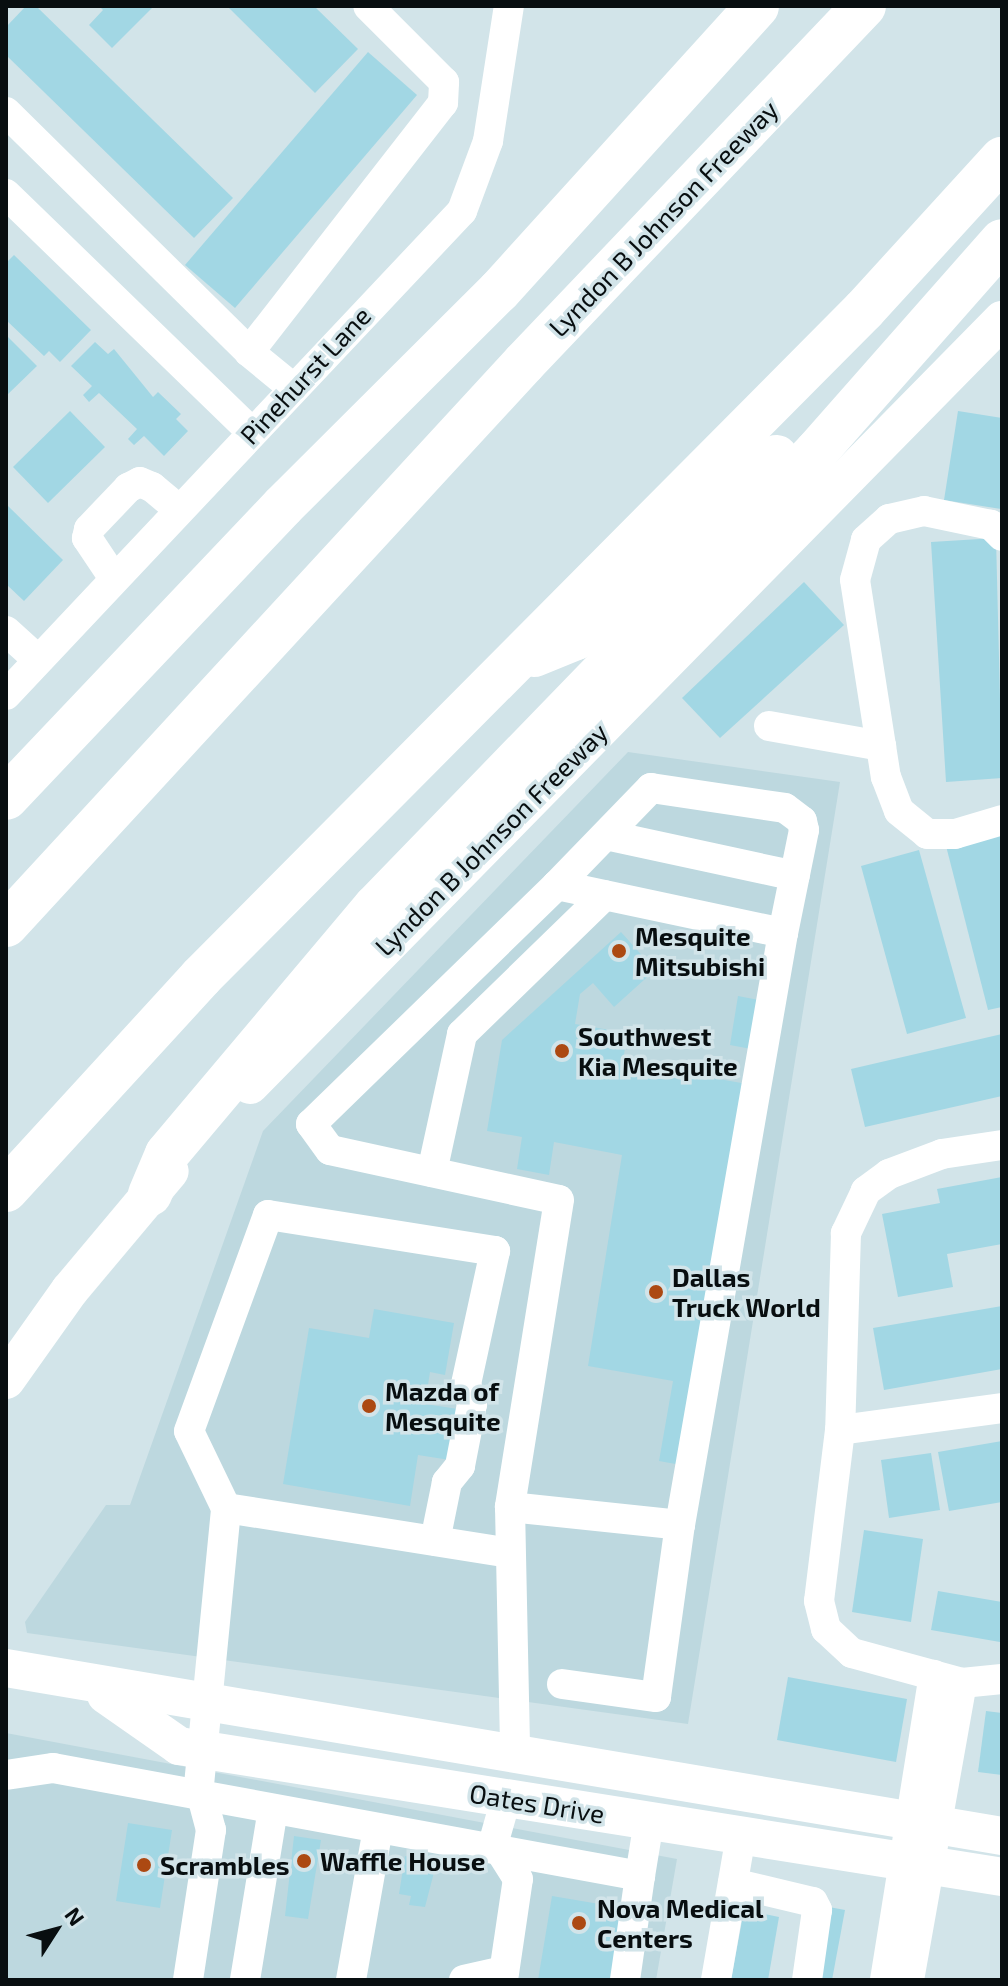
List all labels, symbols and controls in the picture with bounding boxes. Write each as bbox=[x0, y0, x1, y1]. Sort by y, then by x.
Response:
street label: Lyndon B Johnson Freeway bbox=[542, 93, 784, 343]
street label: Pinehurst Lane bbox=[233, 300, 377, 450]
street label: Lyndon B Johnson Freeway bbox=[368, 716, 614, 962]
place label: Mesquite Mitsubishi bbox=[635, 920, 765, 982]
marker: Mesquite Mitsubishi bbox=[610, 942, 628, 960]
place label: Southwest Kia Mesquite bbox=[578, 1020, 738, 1082]
marker: Southwest Kia Mesquite bbox=[553, 1042, 571, 1060]
place label: Dallas Truck World bbox=[672, 1261, 821, 1322]
marker: Dallas Truck World bbox=[647, 1283, 665, 1301]
place label: Mazda of Mesquite bbox=[385, 1375, 501, 1436]
marker: Mazda of Mesquite bbox=[360, 1397, 378, 1415]
street label: Oates Drive bbox=[467, 1777, 607, 1829]
place label: Waffle House bbox=[320, 1845, 485, 1877]
place label: Scrambles bbox=[160, 1849, 290, 1881]
marker: Waffle House bbox=[295, 1852, 313, 1870]
marker: Scrambles bbox=[135, 1856, 153, 1874]
north arrow bbox=[16, 1890, 96, 1970]
place label: Nova Medical Centers bbox=[597, 1892, 764, 1954]
text: N bbox=[60, 1902, 91, 1930]
marker: Nova Medical Centers bbox=[568, 1912, 590, 1934]

